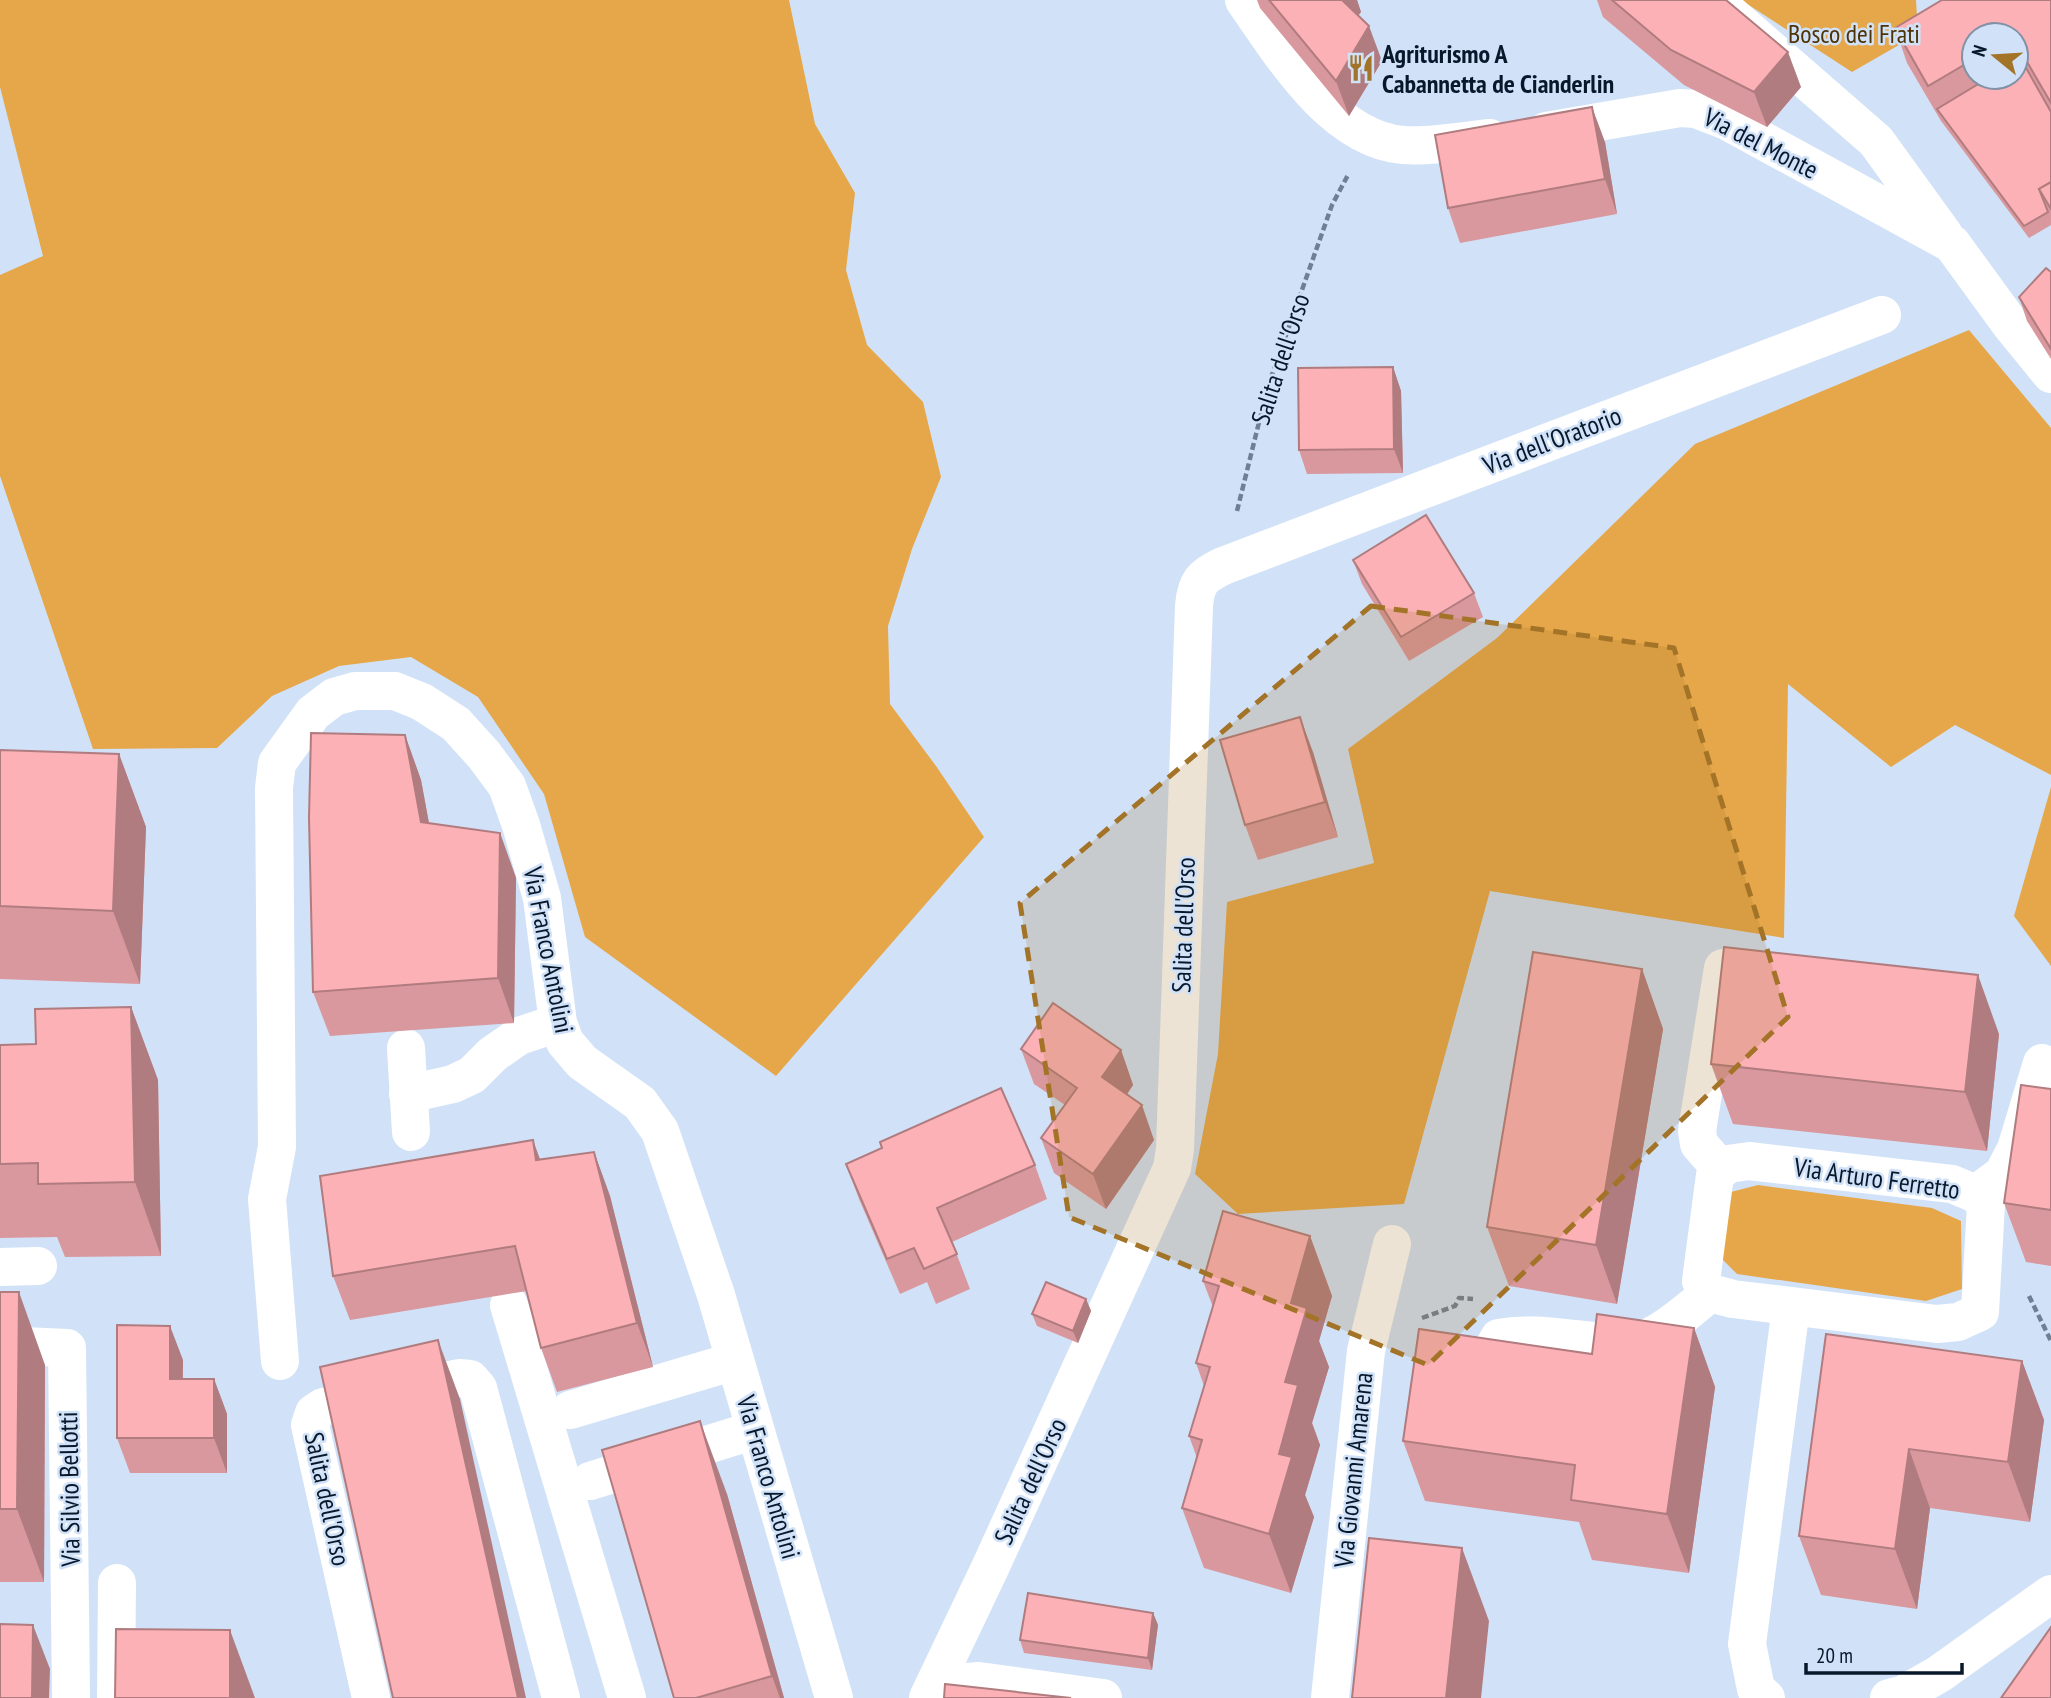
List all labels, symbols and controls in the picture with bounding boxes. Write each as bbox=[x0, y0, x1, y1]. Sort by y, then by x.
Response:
park label: Bosco dei Frati bbox=[1788, 17, 1920, 50]
north arrow bbox=[1960, 21, 2030, 91]
place label: Agriturismo A Cabannetta de Cianderlin bbox=[1381, 37, 1614, 100]
text: N bbox=[1966, 42, 1992, 59]
restaurant icon: Agriturismo A Cabannetta de Cianderlin bbox=[1346, 53, 1376, 83]
street label: Via del Monte bbox=[1697, 100, 1824, 186]
street label: Salita dell'Orso bbox=[1243, 289, 1317, 429]
street label: Via dell'Oratorio bbox=[1477, 399, 1626, 482]
street label: Salita dell'Orso bbox=[1164, 857, 1202, 993]
street label: Via Franco Antolini bbox=[517, 863, 581, 1036]
street label: Via Arturo Ferretto bbox=[1791, 1150, 1962, 1206]
street label: Via Giovanni Amarena bbox=[1326, 1371, 1380, 1570]
street label: Via Franco Antolini bbox=[730, 1390, 808, 1563]
street label: Via Silvio Bellotti bbox=[51, 1411, 87, 1568]
street label: Salita dell'Orso bbox=[986, 1413, 1074, 1549]
street label: Salita dell'Orso bbox=[298, 1429, 358, 1569]
scale bar bbox=[1806, 1632, 1962, 1676]
text: 20 m bbox=[1816, 1642, 1853, 1669]

